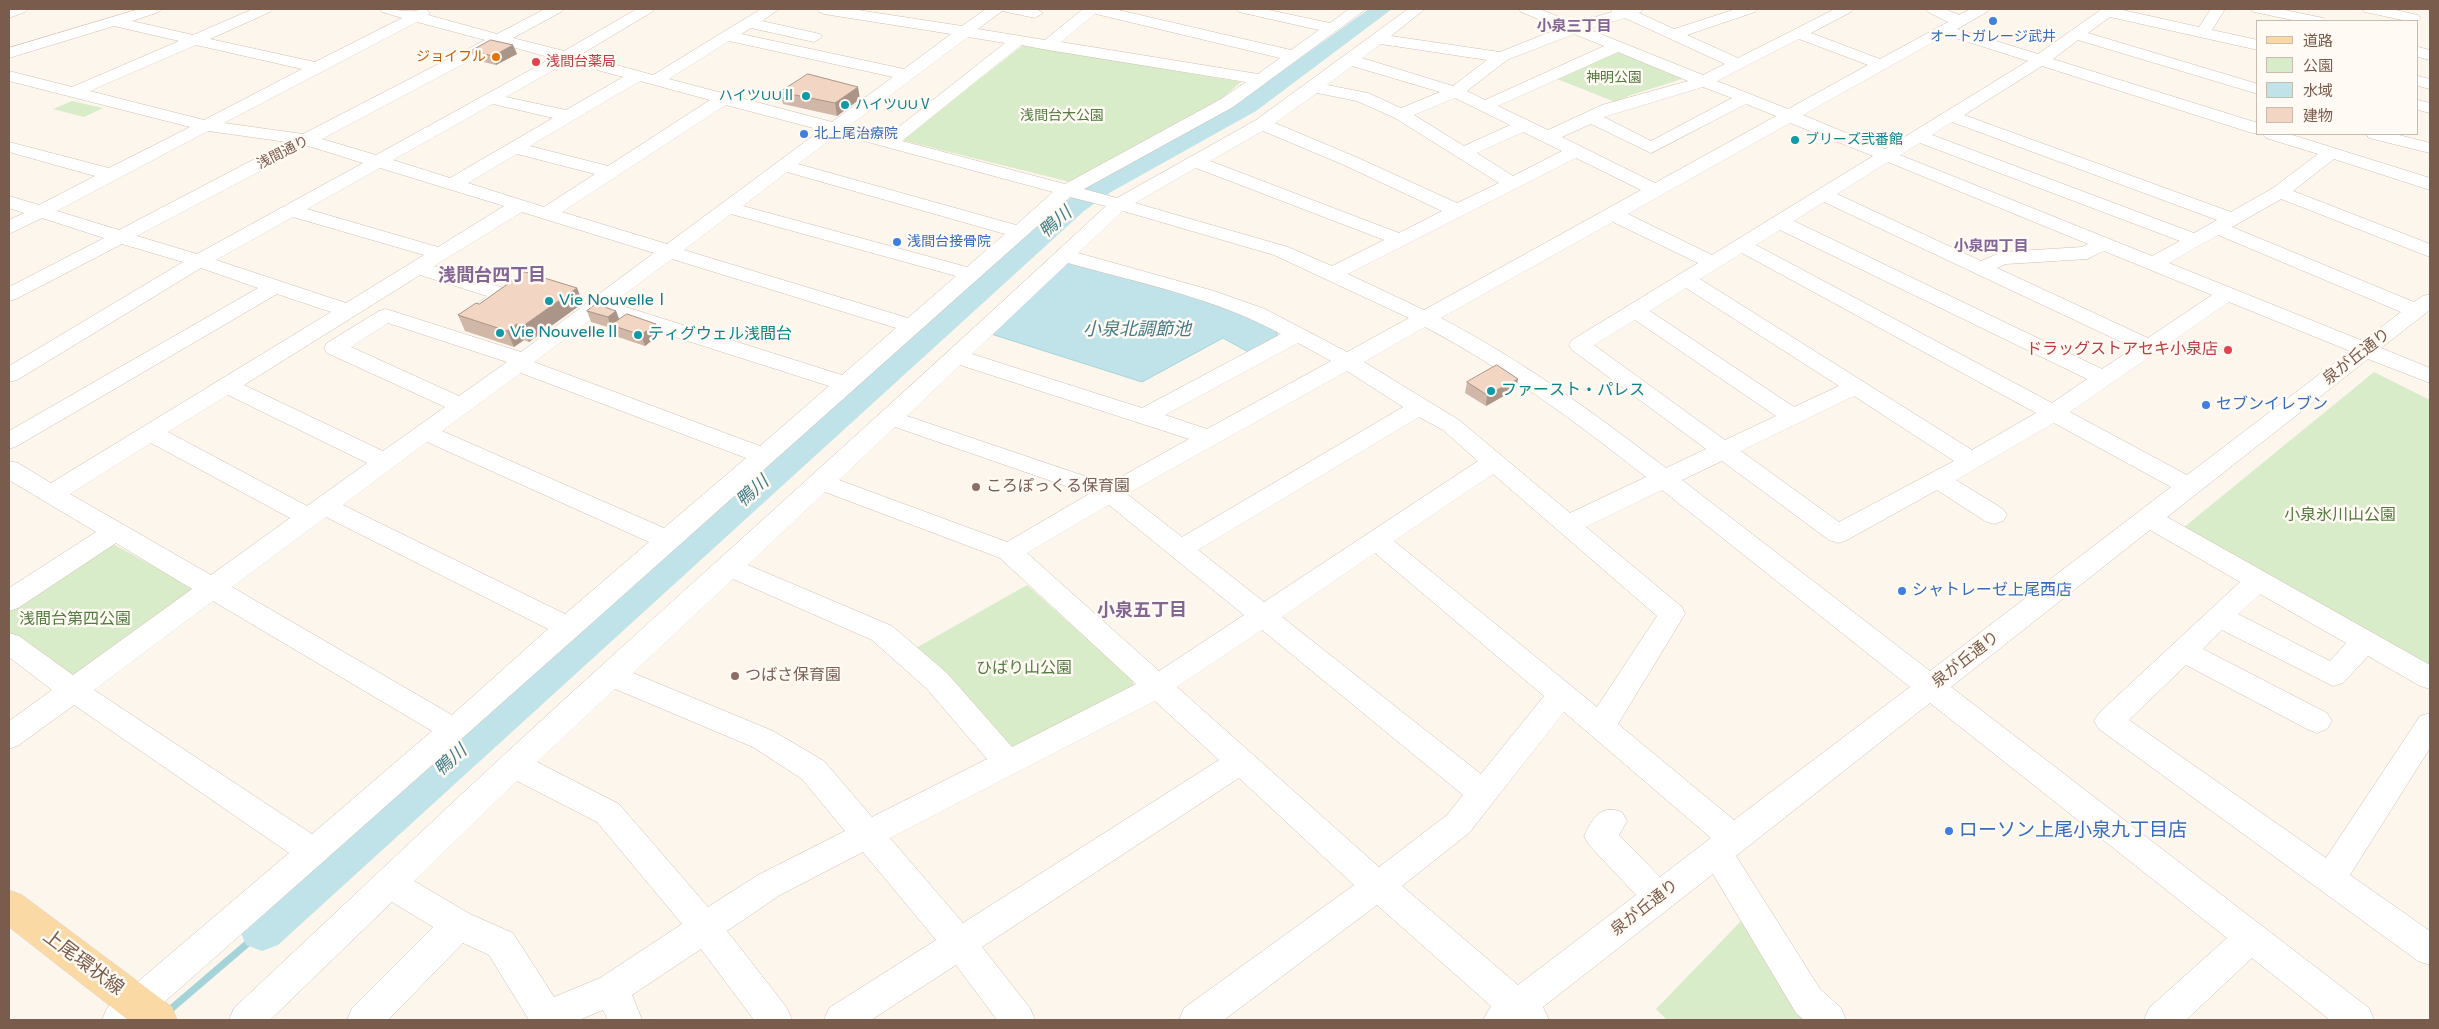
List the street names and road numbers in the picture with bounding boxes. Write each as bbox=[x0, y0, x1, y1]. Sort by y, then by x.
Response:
street label: 浅間通り bbox=[254, 133, 312, 173]
street label: 泉が丘通り bbox=[2320, 325, 2394, 389]
street label: 泉が丘通り bbox=[1929, 628, 2003, 692]
street label: 泉が丘通り bbox=[1608, 876, 1682, 940]
street label: 上尾環状線 bbox=[38, 925, 128, 1001]

